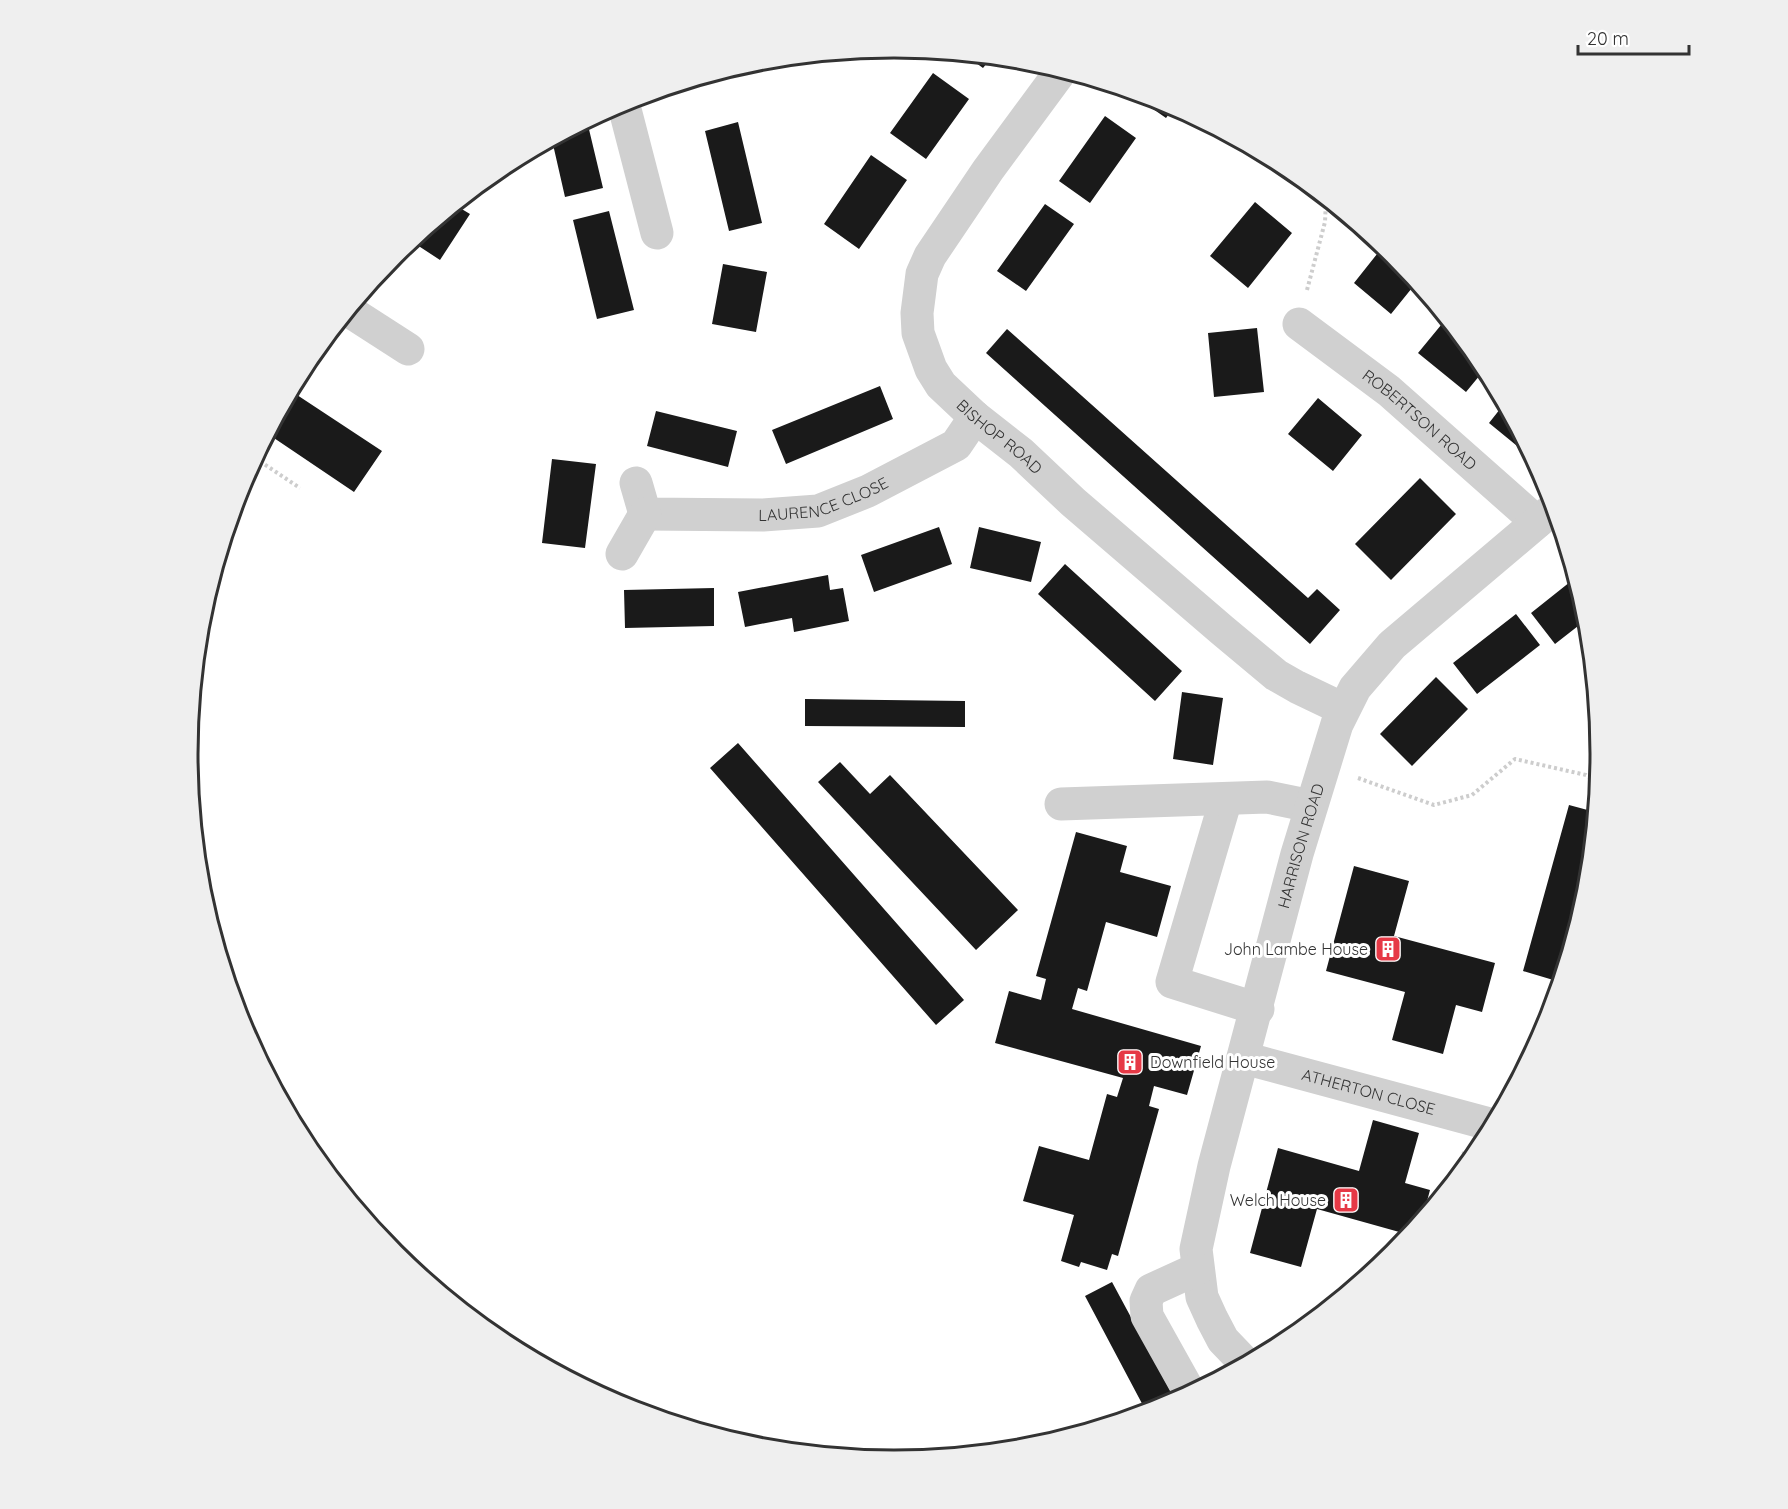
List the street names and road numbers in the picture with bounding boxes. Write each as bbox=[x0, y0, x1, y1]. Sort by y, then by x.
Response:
street label: ROBERTSON ROAD bbox=[1359, 365, 1481, 474]
street label: BISHOP ROAD bbox=[952, 395, 1047, 478]
street label: LAURENCE CLOSE bbox=[758, 472, 891, 525]
street label: HARRISON ROAD bbox=[1273, 781, 1328, 911]
street label: ATHERTON CLOSE bbox=[1300, 1064, 1437, 1119]

